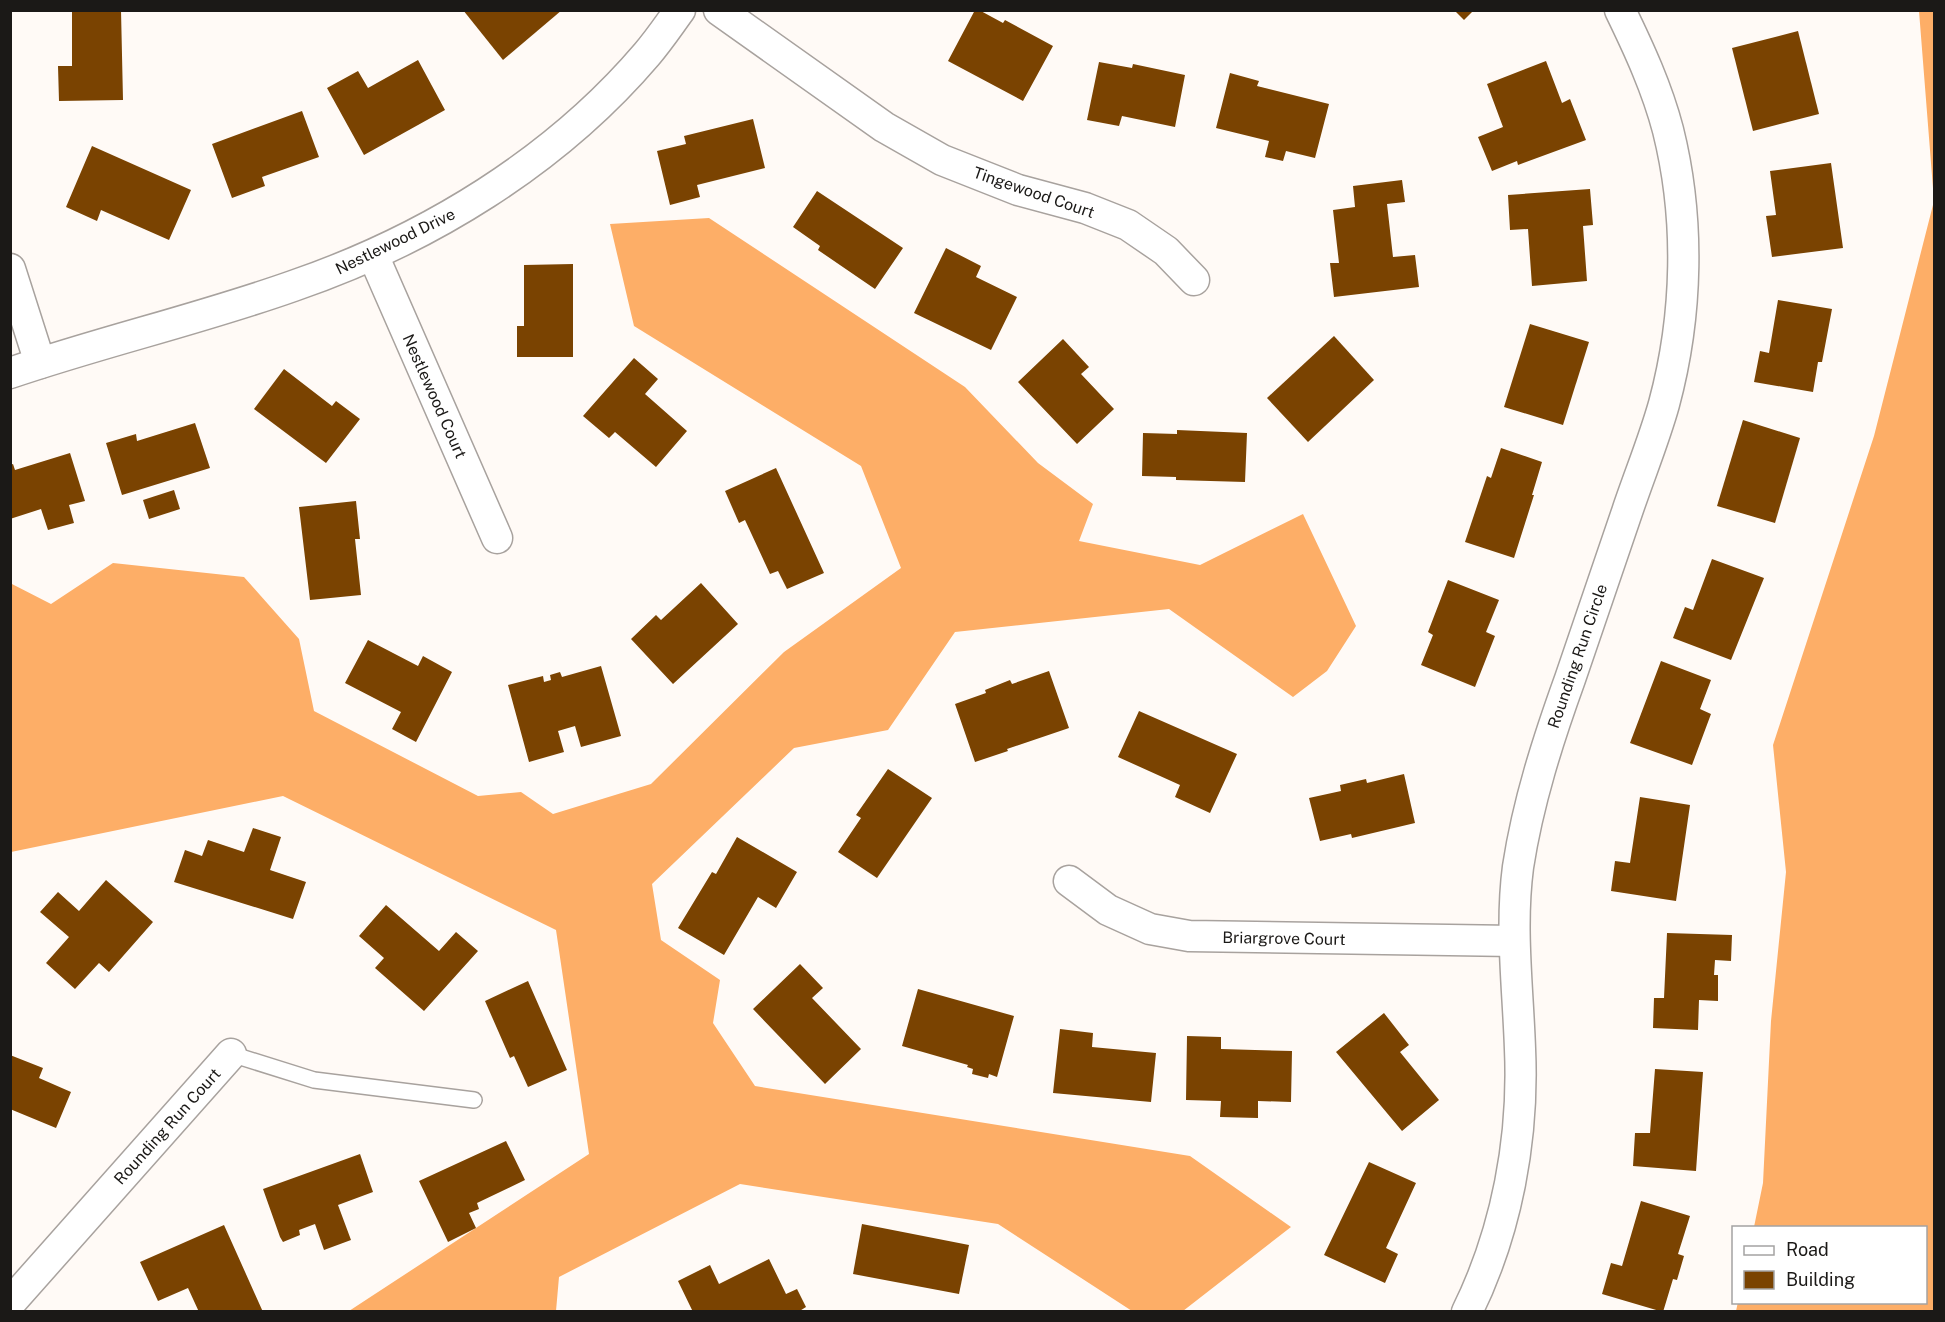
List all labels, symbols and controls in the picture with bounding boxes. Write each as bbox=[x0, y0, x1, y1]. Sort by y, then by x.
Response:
street label: Tingewood Court bbox=[971, 163, 1097, 222]
street label: Nestlewood Drive bbox=[332, 204, 458, 279]
street label: Nestlewood Court bbox=[399, 331, 470, 461]
street label: Rounding Run Circle bbox=[1544, 581, 1611, 731]
street label: Briargrove Court bbox=[1222, 928, 1346, 949]
street label: Rounding Run Court bbox=[110, 1064, 225, 1188]
legend bbox=[1732, 1226, 1927, 1304]
text: Road bbox=[1786, 1239, 1829, 1260]
text: Building bbox=[1786, 1269, 1855, 1290]

